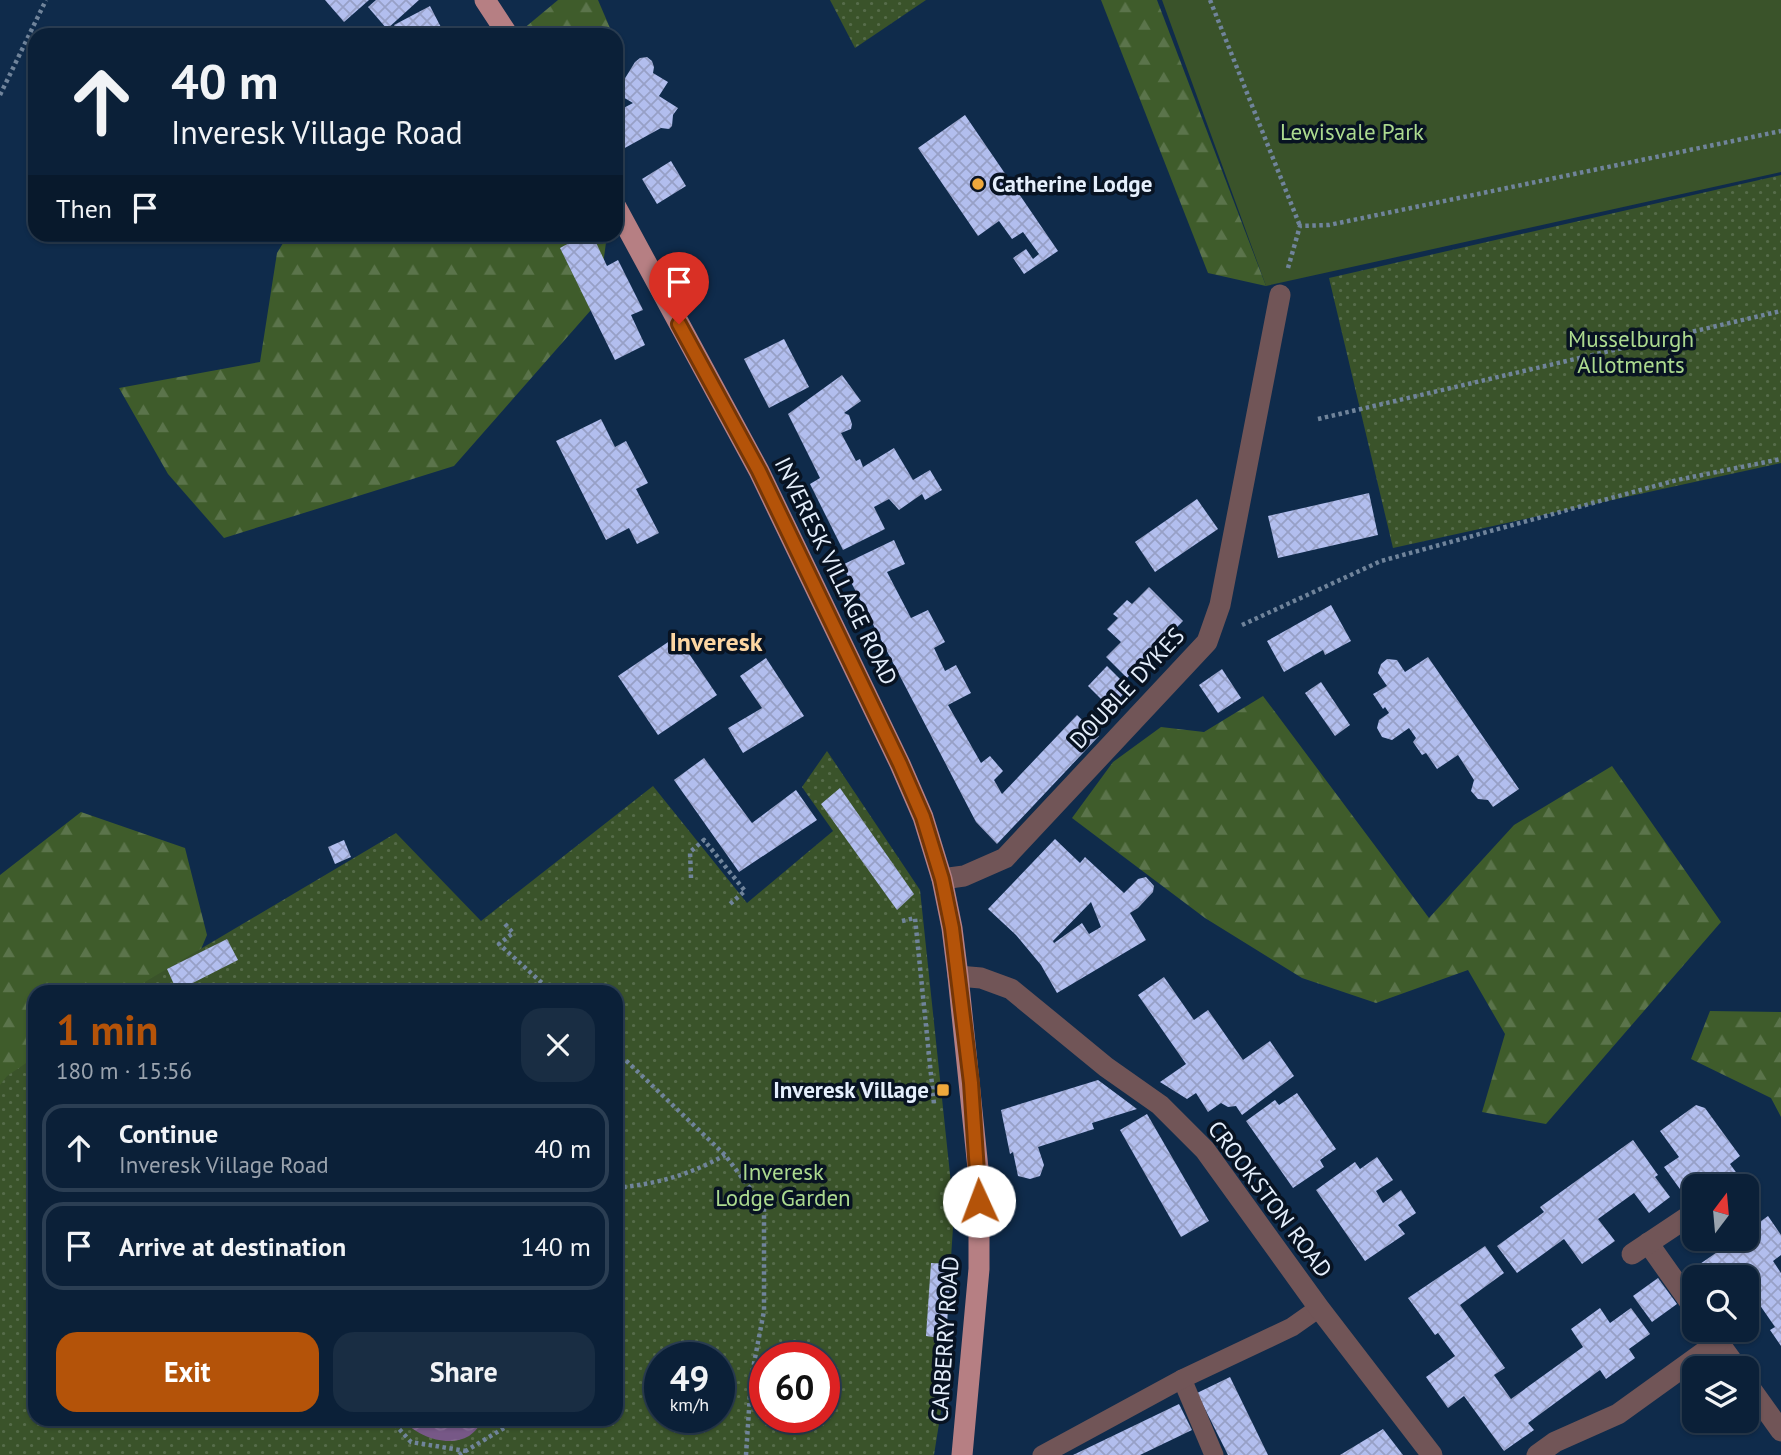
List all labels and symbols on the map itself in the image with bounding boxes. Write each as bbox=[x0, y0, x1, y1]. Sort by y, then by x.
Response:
park label: Lewisvale Park bbox=[1280, 117, 1424, 146]
place label: Catherine Lodge bbox=[992, 169, 1152, 198]
marker: Catherine Lodge bbox=[970, 176, 986, 192]
pin bbox=[649, 252, 709, 324]
park label: Musselburgh Allotments bbox=[1568, 324, 1694, 379]
street label: INVERESK VILLAGE ROAD bbox=[769, 452, 904, 689]
street label: DOUBLE DYKES bbox=[1063, 621, 1190, 754]
district label: Inveresk bbox=[669, 625, 763, 658]
place label: Inveresk Village bbox=[773, 1075, 929, 1104]
marker: Inveresk Village bbox=[935, 1082, 951, 1098]
street label: CROOKSTON ROAD bbox=[1202, 1115, 1339, 1283]
park label: Inveresk Lodge Garden bbox=[715, 1157, 851, 1212]
position arrow bbox=[942, 1164, 1016, 1238]
north arrow bbox=[1682, 1174, 1759, 1251]
street label: CARBERRY ROAD bbox=[924, 1255, 965, 1423]
speed limit sign: 60 bbox=[749, 1342, 840, 1433]

